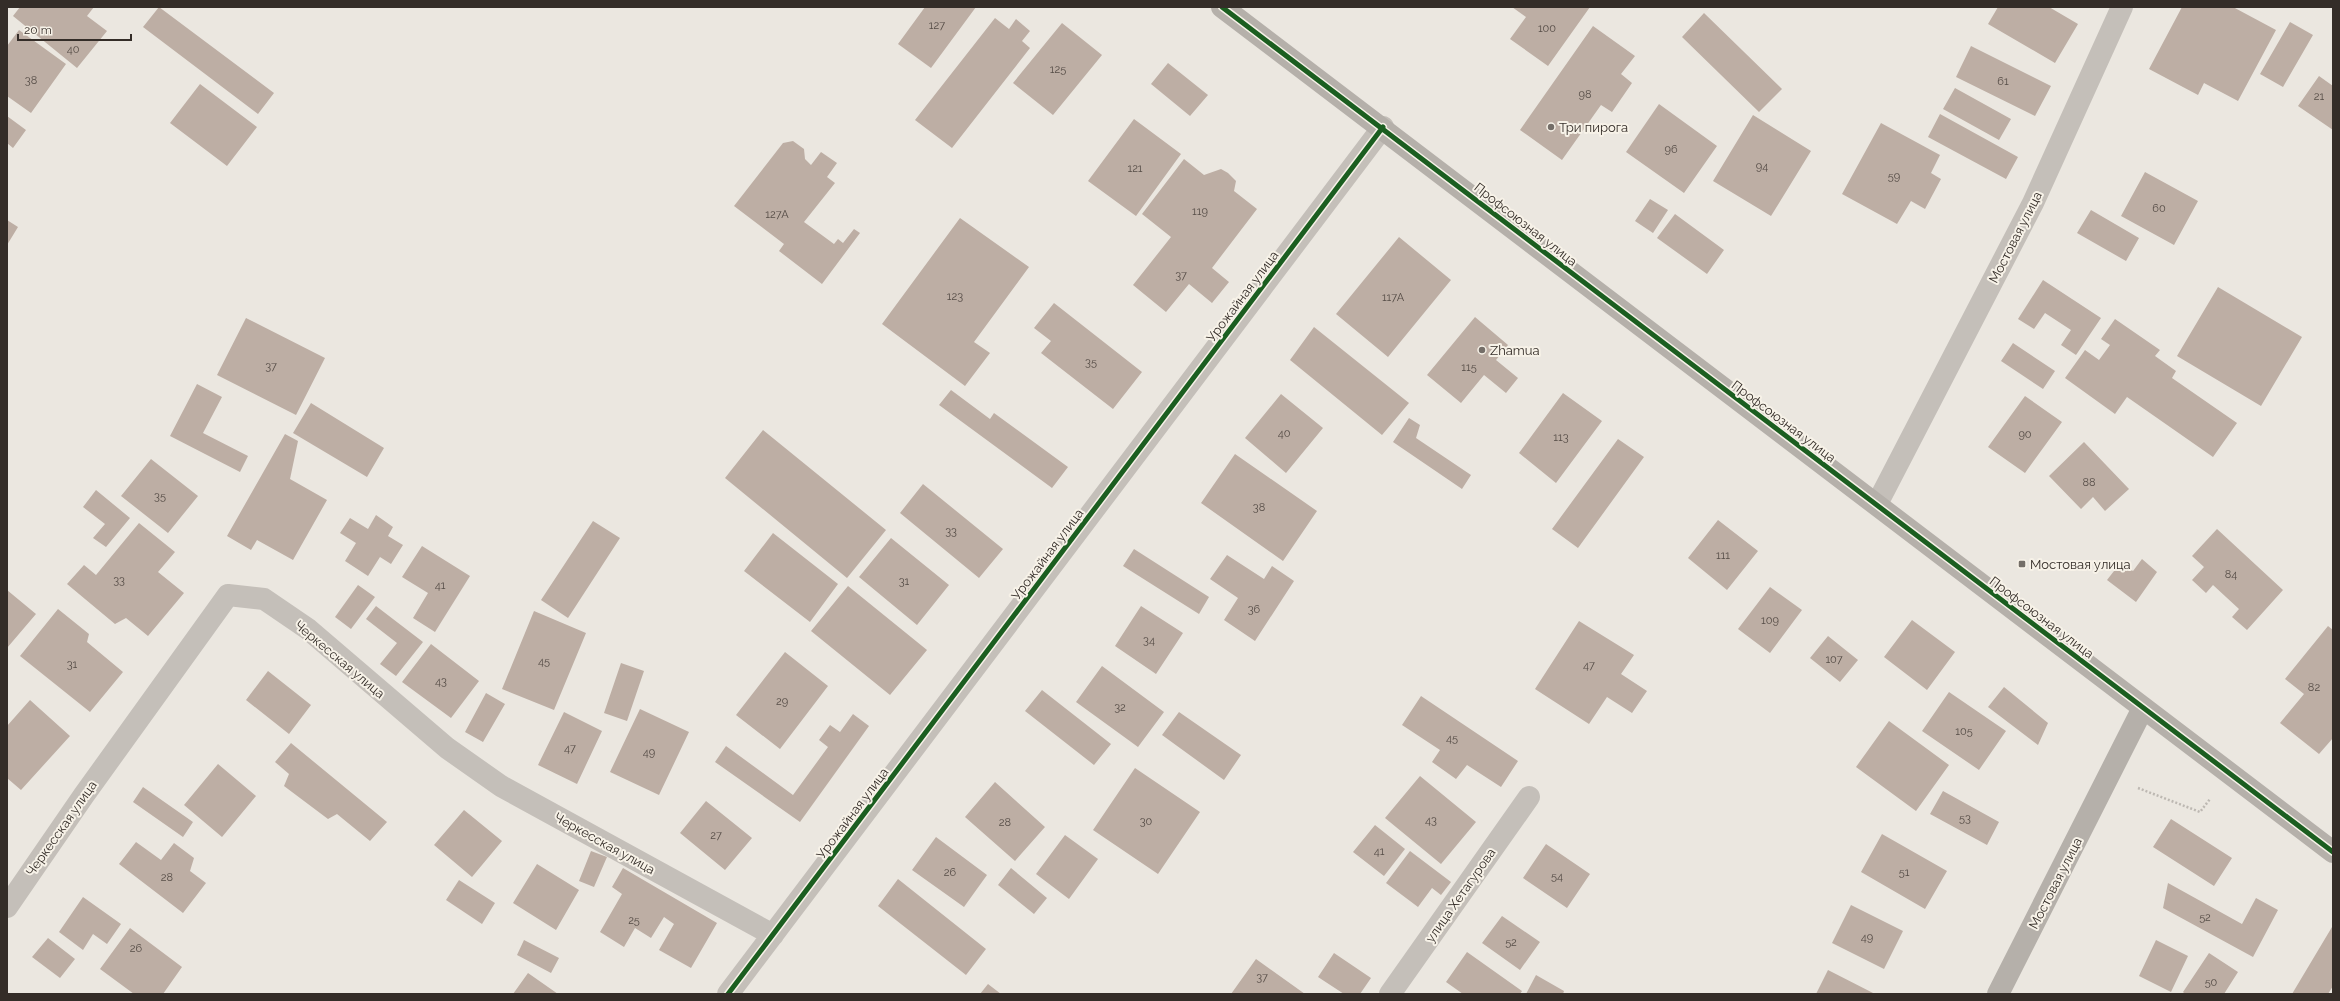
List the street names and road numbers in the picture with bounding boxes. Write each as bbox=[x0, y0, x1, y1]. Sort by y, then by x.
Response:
street label: Профсоюзная улица bbox=[1471, 180, 1580, 269]
street label: Мостовая улица bbox=[1986, 189, 2045, 285]
street label: Урожайная улица bbox=[1203, 248, 1281, 345]
street label: Профсоюзная улица bbox=[1729, 377, 1839, 465]
street label: Урожайная улица bbox=[1008, 506, 1086, 603]
street label: Профсоюзная улица bbox=[1987, 573, 2097, 661]
street label: Черкесская улица bbox=[292, 617, 388, 701]
street label: Урожайная улица bbox=[813, 765, 891, 862]
street label: Черкесская улица bbox=[23, 778, 100, 879]
street label: Черкесская улица bbox=[552, 810, 658, 877]
street label: Мостовая улица bbox=[2026, 835, 2085, 931]
street label: улица Хетагурова bbox=[1422, 845, 1498, 945]

